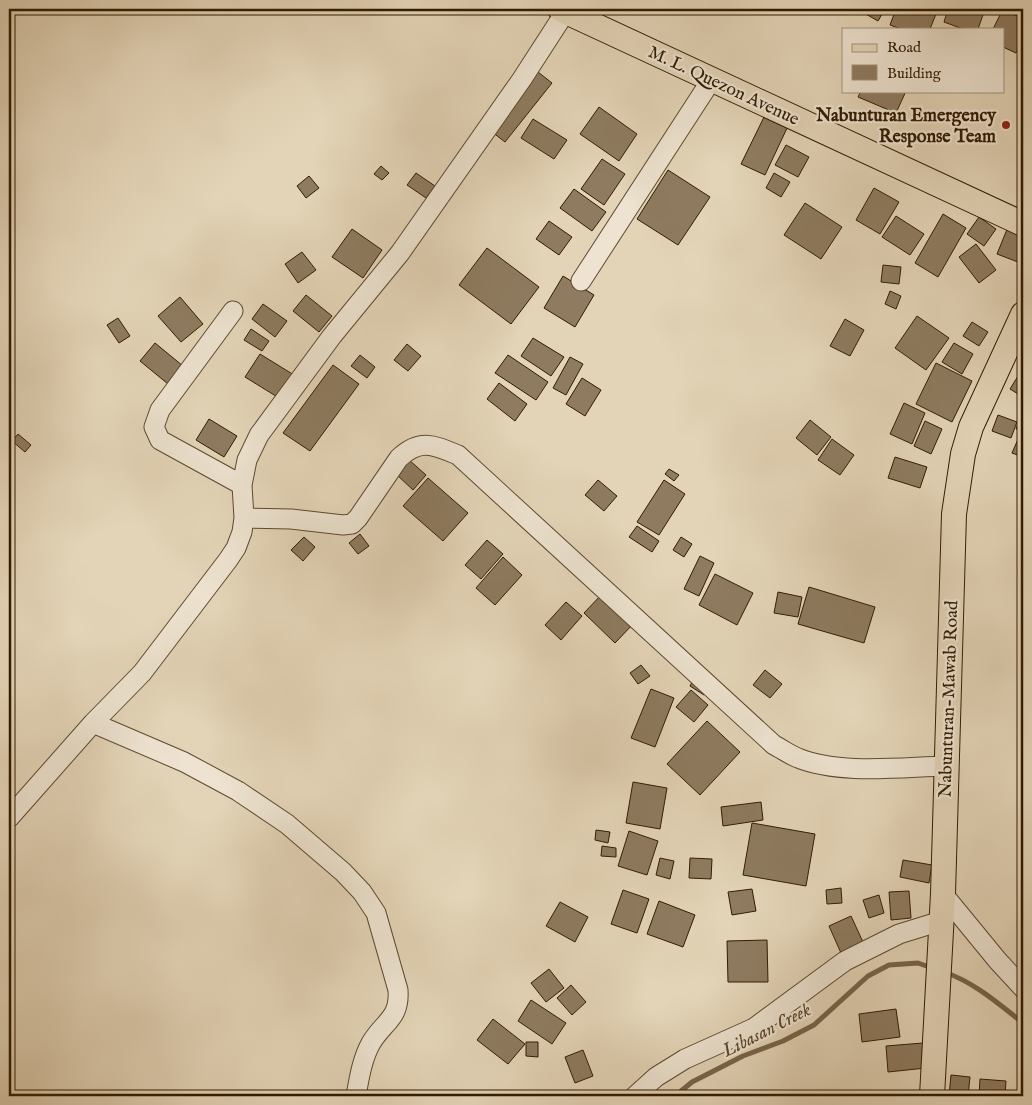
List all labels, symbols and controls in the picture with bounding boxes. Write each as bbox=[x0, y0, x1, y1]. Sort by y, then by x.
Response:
legend bbox=[842, 28, 1004, 92]
text: Road bbox=[887, 38, 922, 57]
street label: M. L. Quezon Avenue bbox=[644, 41, 803, 131]
text: Building bbox=[887, 64, 942, 83]
place label: Nabunturan Emergency Response Team bbox=[815, 105, 997, 149]
marker: Nabunturan Emergency Response Team bbox=[1000, 119, 1012, 131]
street label: Nabunturan-Mawab Road bbox=[935, 600, 964, 798]
water label: Libasan Creek bbox=[718, 998, 816, 1064]

